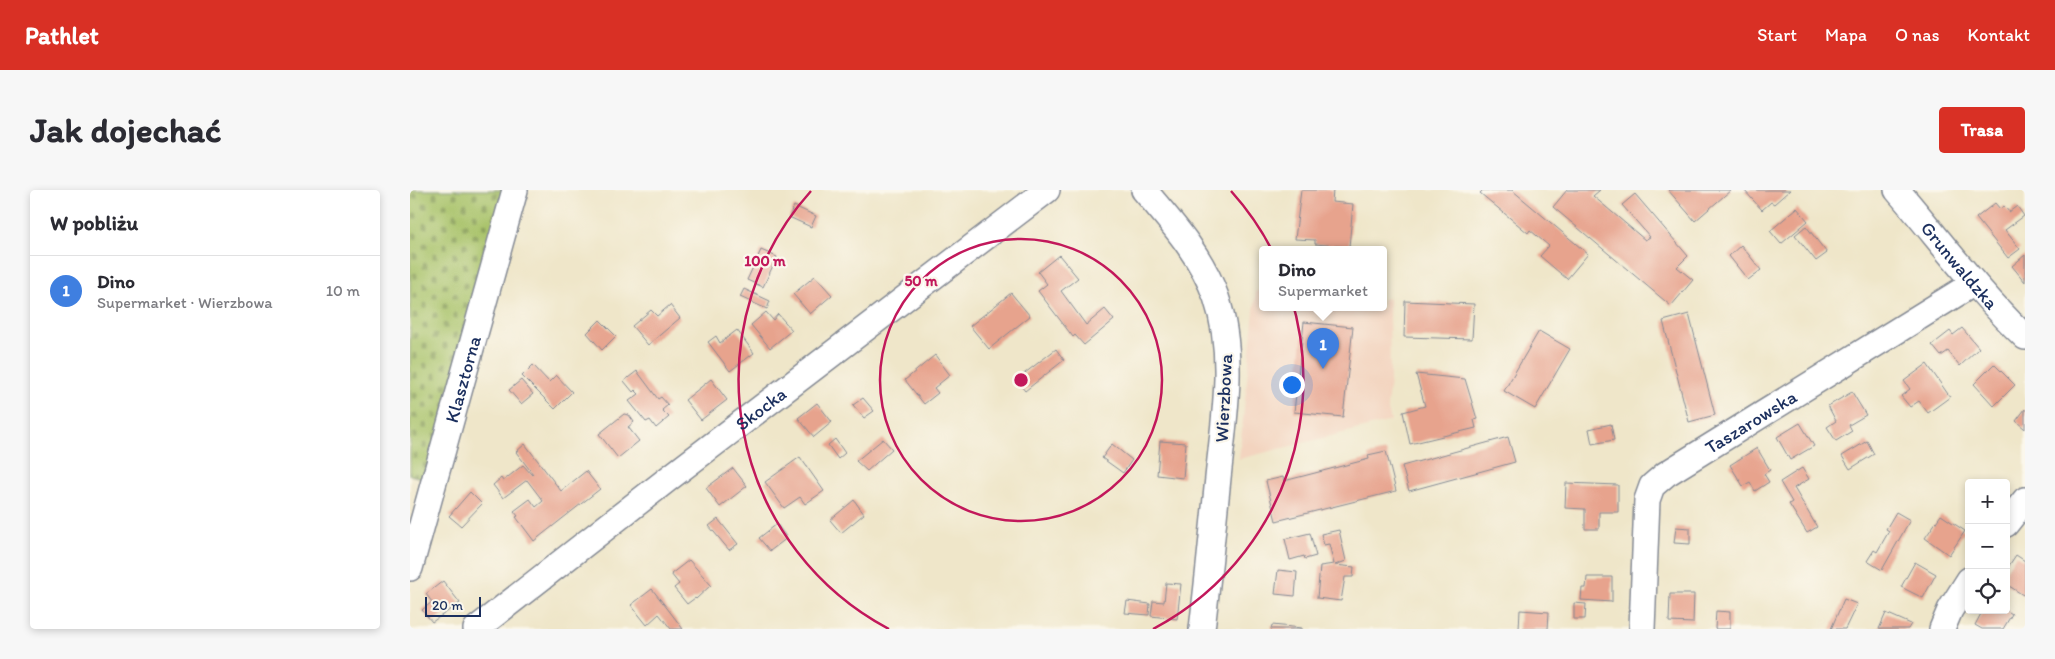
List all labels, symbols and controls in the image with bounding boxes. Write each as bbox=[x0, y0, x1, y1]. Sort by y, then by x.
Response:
text: Pathlet bbox=[25, 21, 99, 50]
text: Start bbox=[1757, 24, 1797, 46]
text: Mapa bbox=[1825, 24, 1867, 46]
text: O nas bbox=[1895, 24, 1940, 46]
text: Kontakt bbox=[1968, 24, 2030, 46]
button: Trasa bbox=[1939, 107, 2025, 153]
text: Jak dojechać bbox=[30, 109, 222, 151]
text: W pobliżu bbox=[50, 210, 138, 235]
street label: Grunwaldzka bbox=[1916, 217, 2003, 314]
popup bbox=[1259, 246, 1387, 311]
text: 100 m bbox=[744, 252, 786, 270]
text: Dino bbox=[1278, 258, 1316, 281]
text: Dino bbox=[97, 270, 135, 293]
text: 50 m bbox=[904, 272, 938, 290]
text: 1 bbox=[62, 281, 70, 300]
text: 10 m bbox=[326, 281, 360, 300]
text: Supermarket bbox=[1278, 281, 1368, 300]
text: Supermarket · Wierzbowa bbox=[97, 293, 273, 312]
pin: 1 bbox=[1307, 328, 1339, 369]
street label: Klasztorna bbox=[440, 333, 486, 425]
street label: Wierzbowa bbox=[1210, 353, 1237, 443]
centre of rings bbox=[1012, 371, 1030, 389]
your location bbox=[1279, 372, 1305, 398]
street label: Skocka bbox=[731, 382, 791, 436]
street label: Taszarowska bbox=[1701, 385, 1801, 459]
map controls bbox=[1965, 479, 2010, 614]
button: + bbox=[1965, 479, 2010, 524]
button: − bbox=[1965, 524, 2010, 569]
button: locate bbox=[1965, 569, 2010, 614]
scale bar bbox=[425, 594, 481, 617]
text: 20 m bbox=[432, 597, 463, 614]

